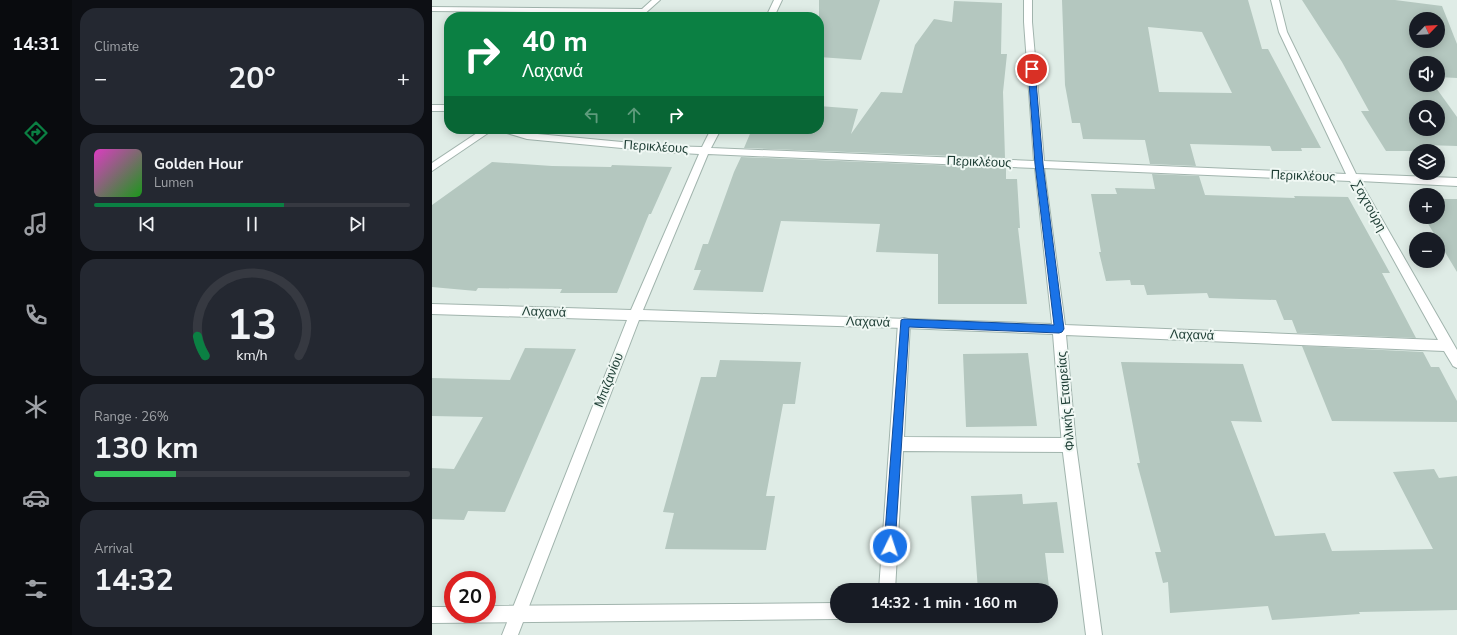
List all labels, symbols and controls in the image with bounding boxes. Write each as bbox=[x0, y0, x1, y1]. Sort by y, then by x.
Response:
north arrow bbox=[1409, 12, 1445, 48]
map controls bbox=[1409, 12, 1445, 268]
text: 40 m bbox=[522, 23, 588, 61]
icon: right bbox=[456, 28, 508, 80]
text: 14:31 bbox=[12, 32, 60, 56]
text: Climate bbox=[94, 38, 139, 56]
pin bbox=[1015, 52, 1049, 86]
button: sound bbox=[1409, 56, 1445, 92]
text: 20° bbox=[228, 58, 276, 99]
icon: arrive bbox=[1021, 58, 1043, 80]
text: Λαχανά bbox=[522, 59, 583, 83]
text: − bbox=[94, 64, 107, 94]
text: + bbox=[397, 64, 410, 94]
button: search bbox=[1409, 100, 1445, 136]
icon: left bbox=[581, 104, 603, 126]
icon: ahead bbox=[623, 104, 645, 126]
icon: right bbox=[665, 104, 687, 126]
icon: directions bbox=[22, 119, 50, 147]
street label: Περικλέους bbox=[623, 136, 689, 158]
button: layers bbox=[1409, 144, 1445, 180]
street label: Περικλέους bbox=[946, 152, 1012, 172]
text: Golden Hour bbox=[154, 154, 243, 174]
street label: Περικλέους bbox=[1270, 166, 1336, 186]
text: Lumen bbox=[154, 174, 194, 192]
street label: Σαχτούρη bbox=[1348, 177, 1390, 235]
button: + bbox=[1409, 188, 1445, 224]
icon: music bbox=[22, 210, 50, 238]
icon: previous bbox=[136, 213, 158, 235]
icon: pause bbox=[241, 213, 263, 235]
icon: next bbox=[346, 213, 368, 235]
button: − bbox=[1409, 232, 1445, 268]
text: 13 bbox=[227, 296, 277, 353]
icon: phone bbox=[22, 301, 50, 329]
street label: Λαχανά bbox=[522, 302, 567, 322]
street label: Λαχανά bbox=[846, 312, 891, 332]
street label: Λαχανά bbox=[1170, 325, 1215, 345]
text: km/h bbox=[236, 345, 268, 364]
street label: Μπιζανίου bbox=[590, 350, 628, 410]
street label: Φιλικής Εταιρείας bbox=[1053, 350, 1079, 452]
icon: climate bbox=[22, 393, 50, 421]
text: Range · 26% bbox=[94, 408, 169, 426]
text: 130 km bbox=[94, 428, 199, 469]
icon: car bbox=[22, 484, 50, 512]
position arrow bbox=[869, 525, 911, 567]
text: Arrival bbox=[94, 540, 133, 558]
text: 14:32 bbox=[94, 560, 173, 601]
speed limit sign: 20 bbox=[444, 571, 496, 623]
icon: filters bbox=[22, 575, 50, 603]
text: 14:32 · 1 min · 160 m bbox=[871, 593, 1017, 613]

